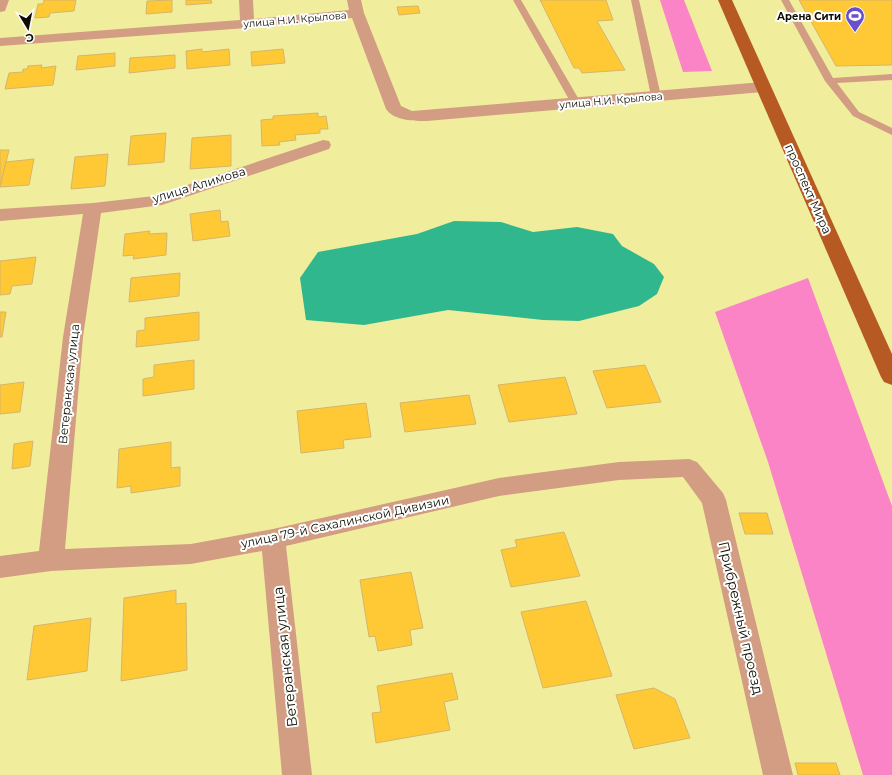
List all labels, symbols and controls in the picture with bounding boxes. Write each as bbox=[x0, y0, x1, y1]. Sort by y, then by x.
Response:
sports icon: Арена Сити bbox=[844, 5, 866, 33]
north arrow bbox=[8, 8, 48, 48]
street label: улица Н.И. Крылова bbox=[242, 9, 347, 31]
place label: Арена Сити bbox=[777, 10, 841, 23]
text: С bbox=[25, 30, 35, 45]
street label: улица Н.И. Крылова bbox=[558, 90, 663, 112]
street label: проспект Мира bbox=[782, 141, 835, 236]
street label: улица Алимова bbox=[149, 163, 247, 206]
street label: Ветеранская улица bbox=[55, 323, 82, 445]
street label: улица 79-й Сахалинской Дивизии bbox=[238, 492, 450, 551]
street label: Прибрежный проезд bbox=[715, 540, 767, 696]
street label: Ветеранская улица bbox=[269, 586, 301, 728]

